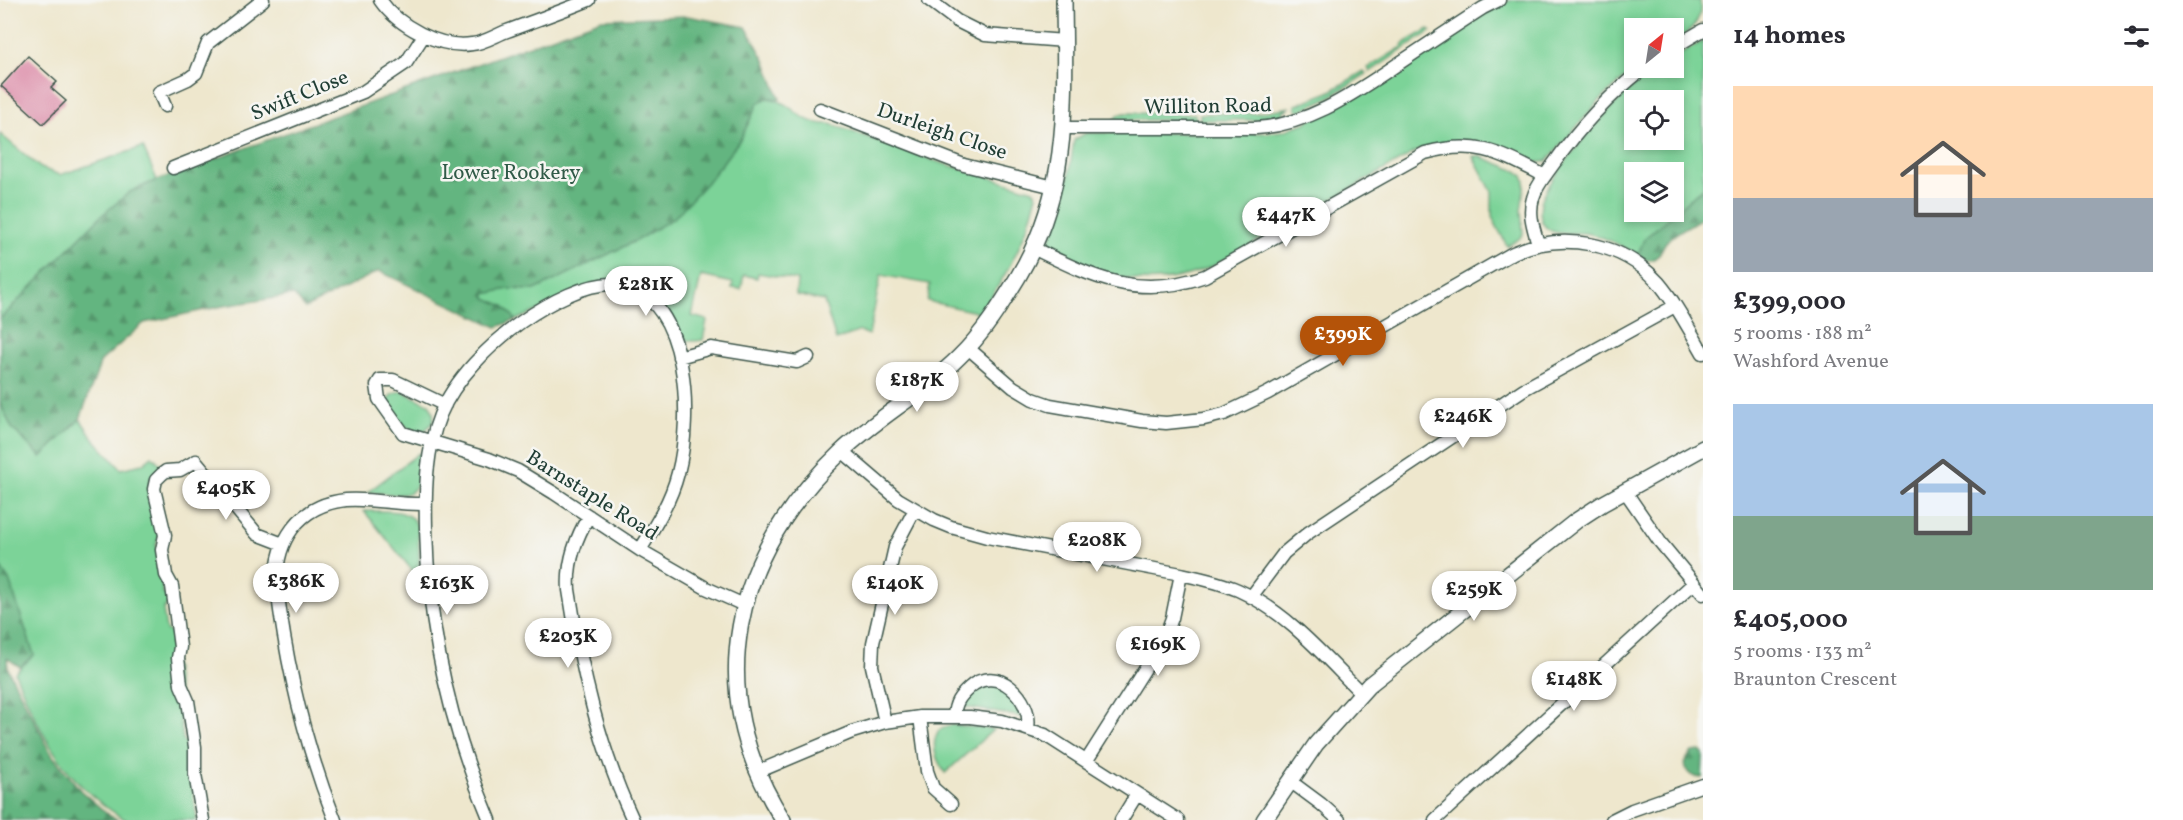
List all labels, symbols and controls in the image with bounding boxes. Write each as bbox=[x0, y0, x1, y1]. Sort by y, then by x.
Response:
north arrow bbox=[1624, 18, 1684, 78]
map controls bbox=[1624, 18, 1684, 222]
text: 14 homes bbox=[1733, 18, 1846, 54]
icon: filters bbox=[2120, 20, 2153, 53]
street label: Swift Close bbox=[247, 63, 353, 129]
button: locate bbox=[1624, 90, 1684, 150]
street label: Williton Road bbox=[1144, 91, 1272, 123]
street label: Durleigh Close bbox=[873, 96, 1011, 168]
icon: home bbox=[1889, 125, 1997, 233]
park label: Lower Rookery bbox=[441, 159, 581, 188]
button: layers bbox=[1624, 162, 1684, 222]
pin: £447K bbox=[1244, 197, 1328, 248]
text: £447K bbox=[1256, 202, 1316, 230]
pin: £281K bbox=[604, 266, 688, 317]
text: £281K bbox=[618, 271, 674, 299]
text: £399,000 bbox=[1733, 284, 1846, 320]
pin: £399K bbox=[1301, 316, 1385, 367]
text: 5 rooms · 188 m² bbox=[1733, 320, 1872, 348]
text: £399K bbox=[1314, 321, 1372, 349]
text: Washford Avenue bbox=[1733, 348, 1889, 376]
pin: £187K bbox=[875, 362, 959, 413]
text: £187K bbox=[890, 367, 944, 395]
pin: £246K bbox=[1421, 398, 1505, 449]
text: £246K bbox=[1433, 403, 1493, 431]
icon: home bbox=[1889, 443, 1997, 551]
street label: Barnstaple Road bbox=[520, 444, 664, 548]
pin: £405K bbox=[184, 470, 268, 521]
text: £405K bbox=[196, 475, 256, 503]
pin: £208K bbox=[1055, 522, 1139, 573]
text: £208K bbox=[1067, 527, 1127, 555]
pin: £386K bbox=[254, 563, 338, 614]
pin: £163K bbox=[405, 565, 489, 616]
pin: £140K bbox=[853, 565, 937, 616]
text: £386K bbox=[267, 568, 325, 596]
text: £163K bbox=[419, 570, 475, 598]
text: £140K bbox=[866, 570, 924, 598]
pin: £259K bbox=[1432, 571, 1516, 622]
text: £259K bbox=[1446, 576, 1502, 604]
text: £405,000 bbox=[1733, 602, 1848, 638]
pin: £203K bbox=[526, 618, 610, 669]
text: £203K bbox=[539, 623, 597, 651]
pin: £169K bbox=[1116, 626, 1200, 677]
text: £169K bbox=[1130, 631, 1186, 659]
text: 5 rooms · 133 m² bbox=[1733, 638, 1872, 666]
pin: £148K bbox=[1532, 661, 1616, 712]
text: £148K bbox=[1546, 666, 1602, 694]
text: Braunton Crescent bbox=[1733, 666, 1897, 694]

